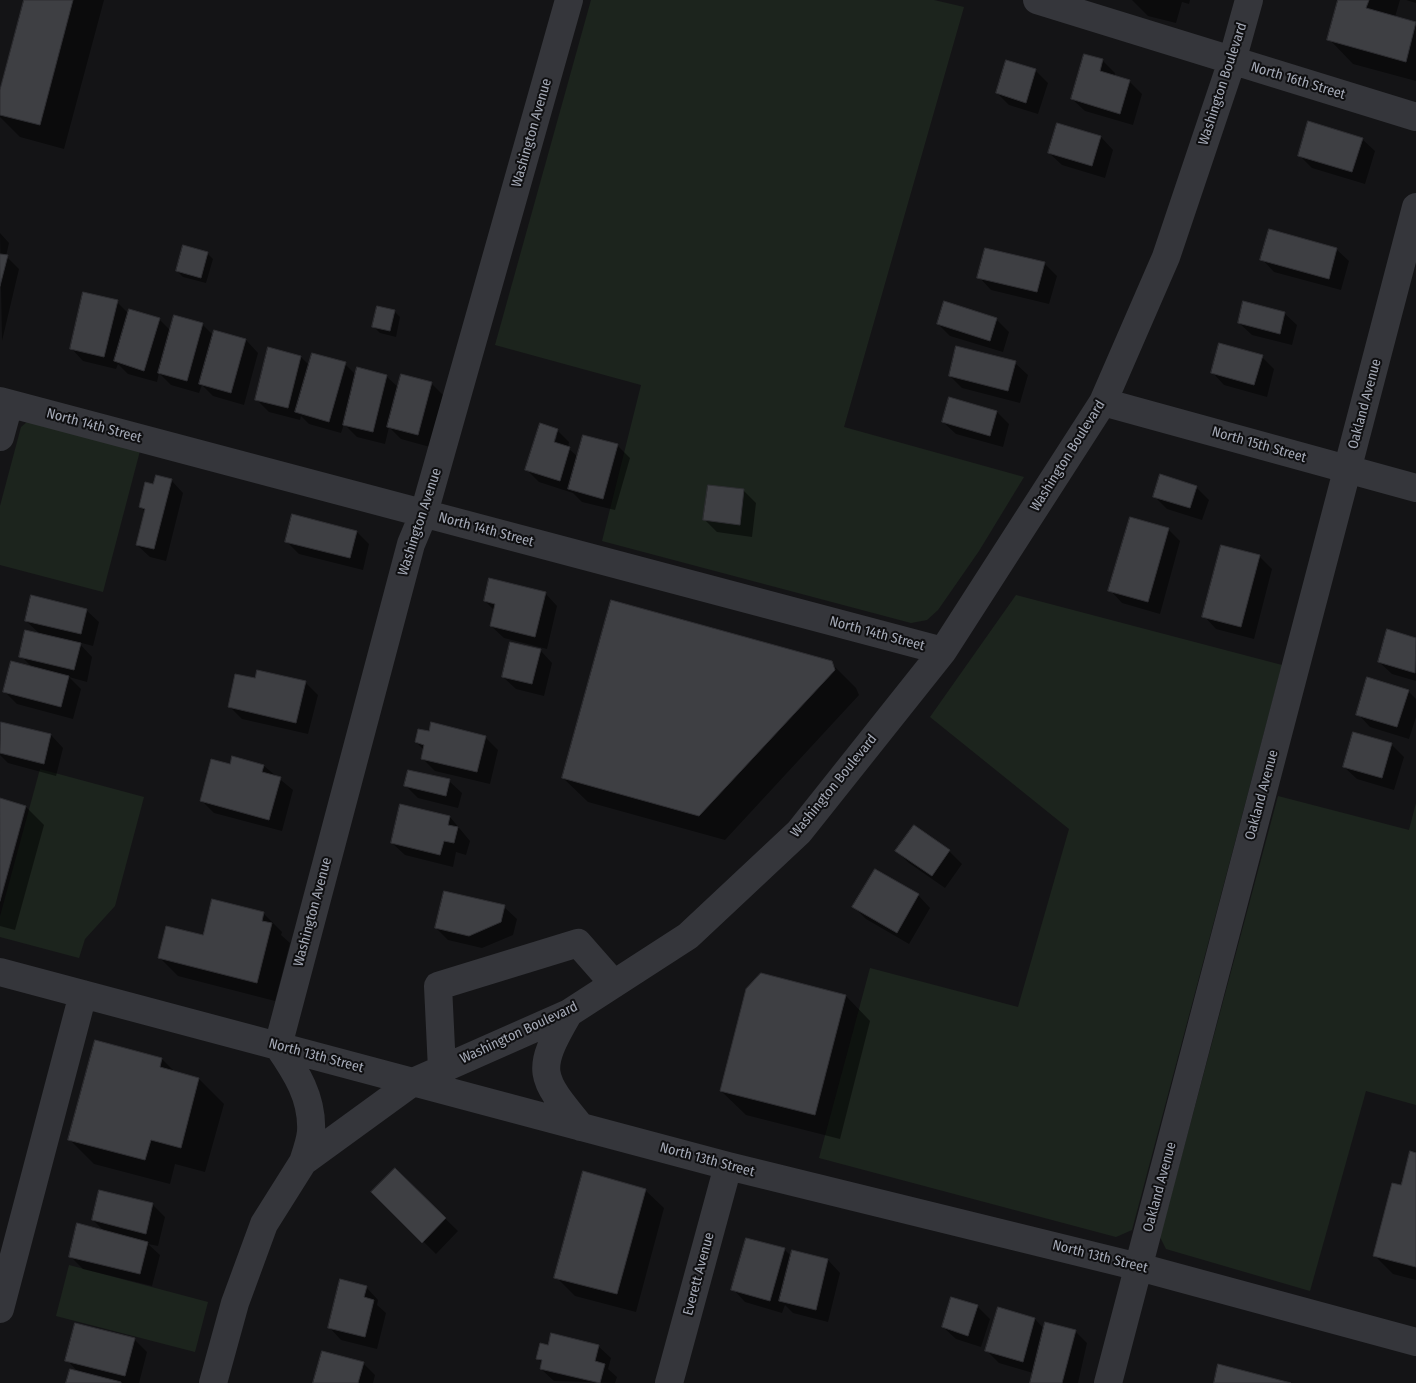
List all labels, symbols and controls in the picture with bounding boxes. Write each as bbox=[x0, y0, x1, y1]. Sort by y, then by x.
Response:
street label: Washington Boulevard bbox=[1195, 21, 1251, 147]
street label: North 16th Street bbox=[1249, 59, 1347, 103]
street label: Washington Avenue bbox=[508, 77, 556, 189]
street label: Oakland Avenue bbox=[1345, 357, 1385, 451]
street label: Washington Boulevard bbox=[1027, 397, 1109, 515]
street label: North 14th Street bbox=[45, 405, 143, 447]
street label: North 15th Street bbox=[1210, 423, 1308, 467]
street label: Washington Avenue bbox=[395, 466, 445, 578]
street label: North 14th Street bbox=[437, 509, 535, 551]
street label: North 14th Street bbox=[828, 613, 926, 655]
street label: Washington Boulevard bbox=[787, 731, 881, 841]
street label: Oakland Avenue bbox=[1242, 748, 1282, 842]
street label: Washington Avenue bbox=[290, 856, 336, 968]
street label: Washington Boulevard bbox=[458, 998, 580, 1068]
street label: North 13th Street bbox=[267, 1035, 365, 1077]
street label: North 13th Street bbox=[658, 1139, 756, 1181]
street label: Oakland Avenue bbox=[1140, 1140, 1180, 1234]
street label: Everett Avenue bbox=[680, 1231, 718, 1317]
street label: North 13th Street bbox=[1051, 1237, 1149, 1277]

